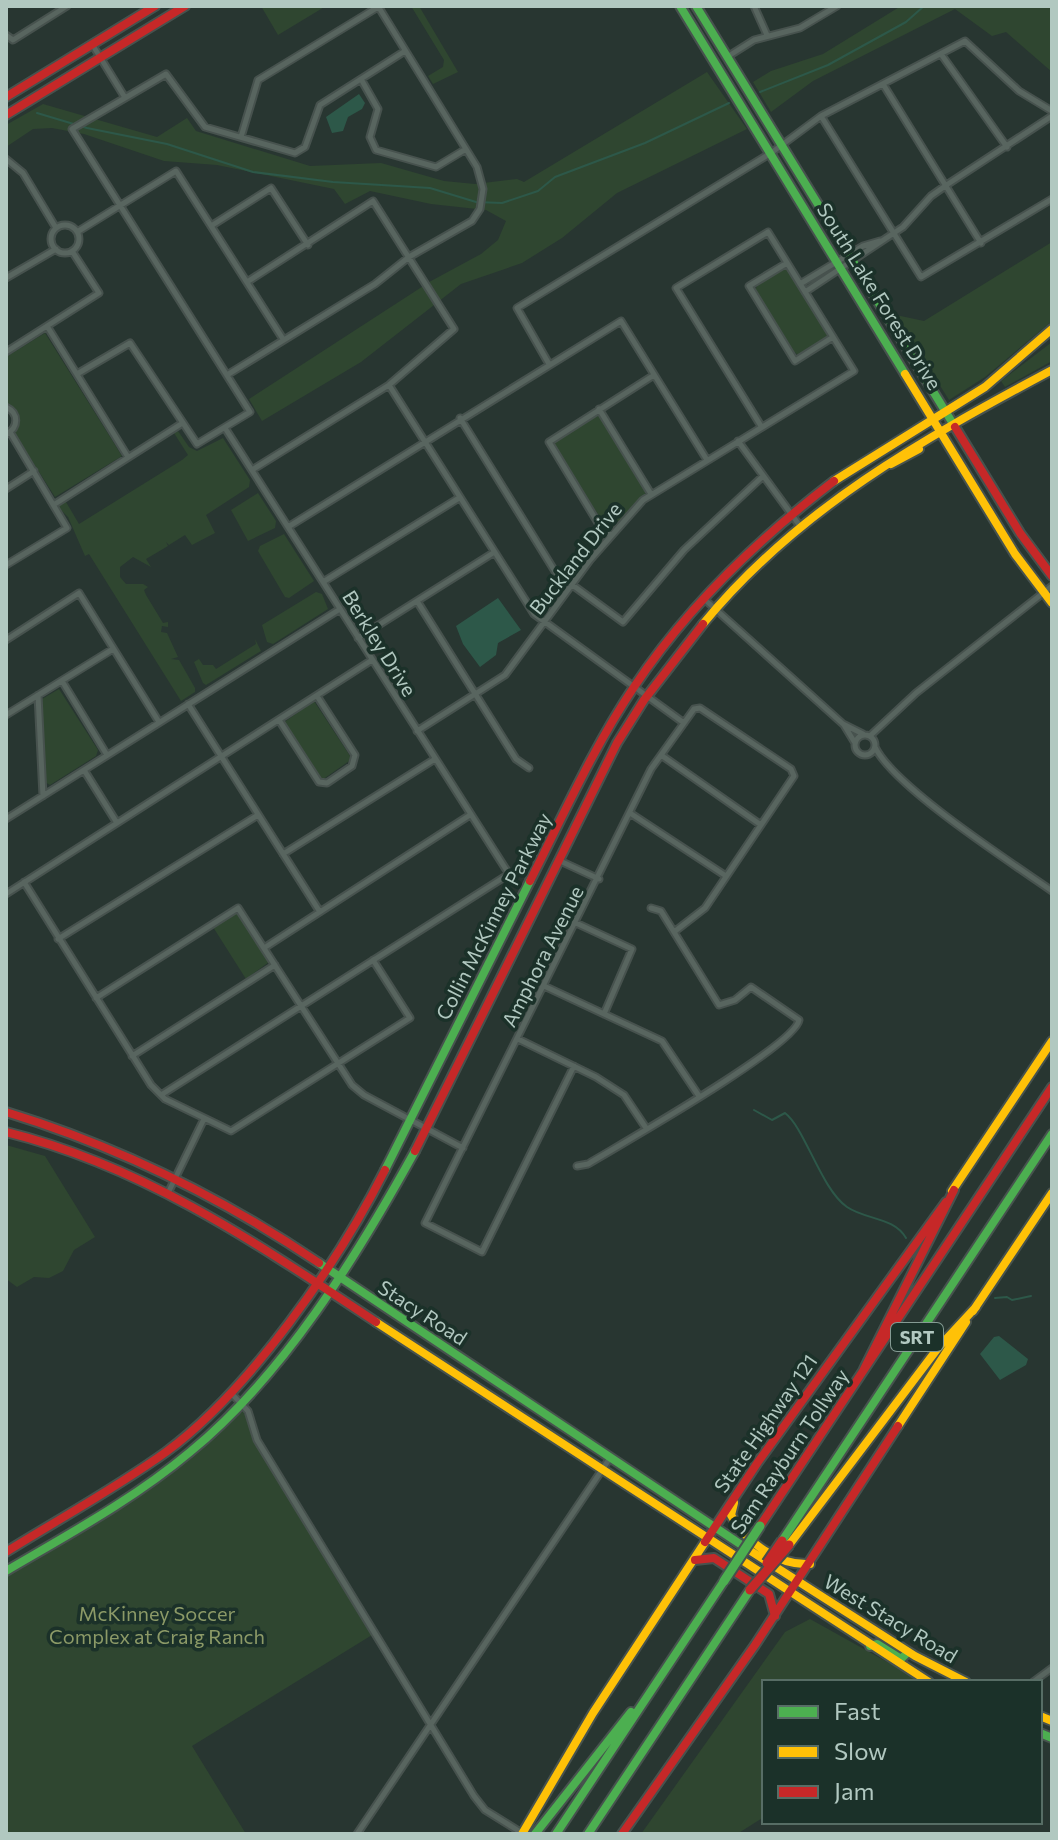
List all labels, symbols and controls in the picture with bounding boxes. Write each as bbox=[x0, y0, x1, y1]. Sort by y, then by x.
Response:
street label: South Lake Forest Drive bbox=[813, 198, 947, 394]
street label: Buckland Drive bbox=[524, 497, 626, 619]
street label: Berkley Drive bbox=[338, 586, 422, 700]
street label: Collin McKinney Parkway bbox=[430, 808, 556, 1024]
street label: Amphora Avenue bbox=[496, 881, 588, 1031]
street label: Stacy Road bbox=[374, 1274, 472, 1350]
road number: SRT bbox=[891, 1323, 943, 1351]
street label: State Highway 121 bbox=[708, 1349, 822, 1497]
street label: Sam Rayburn Tollway bbox=[725, 1364, 853, 1538]
street label: West Stacy Road bbox=[820, 1569, 962, 1667]
park label: McKinney Soccer Complex at Craig Ranch bbox=[49, 1601, 265, 1648]
legend bbox=[762, 1680, 1042, 1824]
text: Fast bbox=[834, 1696, 881, 1725]
text: Slow bbox=[834, 1736, 887, 1765]
text: Jam bbox=[834, 1776, 874, 1805]

